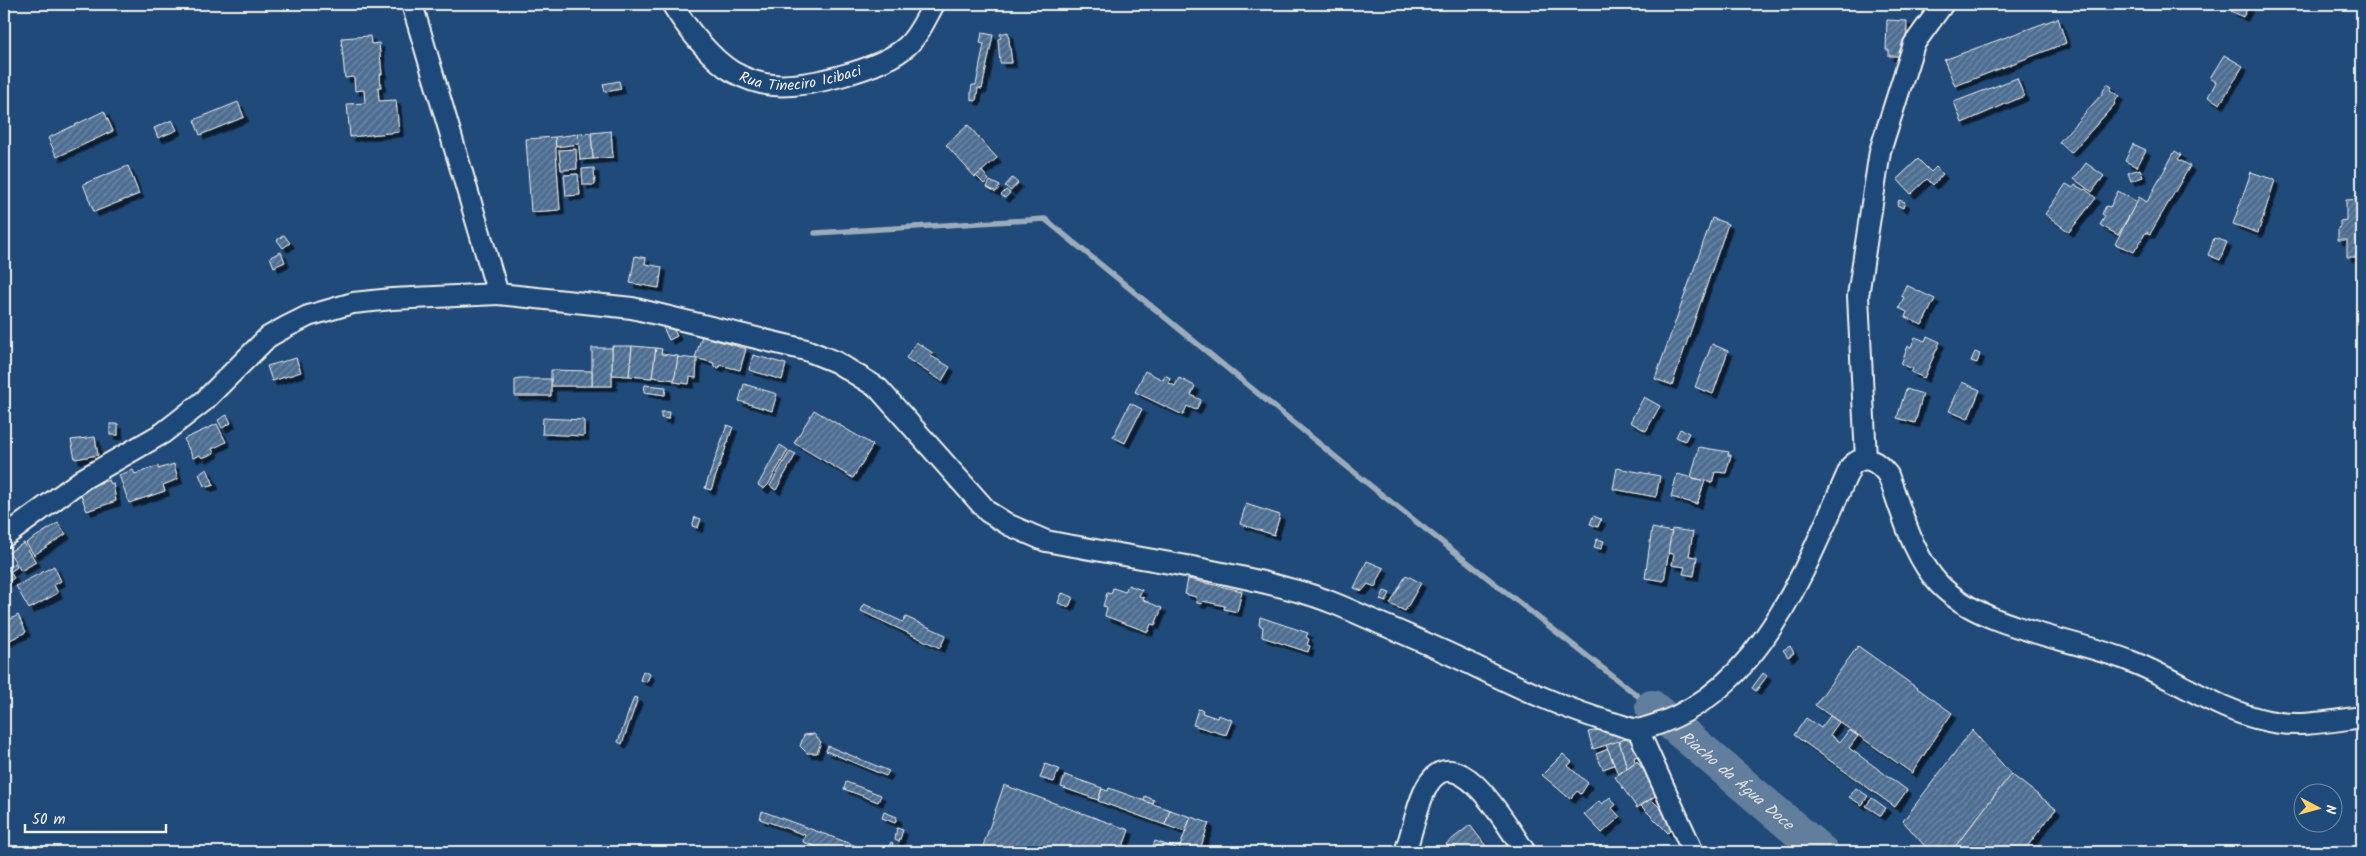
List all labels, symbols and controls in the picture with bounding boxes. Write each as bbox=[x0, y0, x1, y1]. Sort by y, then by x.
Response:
street label: Rua Tineciro Icibaci bbox=[735, 59, 866, 98]
water label: Riacho da Água Doce bbox=[1674, 725, 1800, 838]
north arrow bbox=[2294, 784, 2344, 834]
scale bar bbox=[25, 801, 166, 833]
text: N bbox=[2319, 804, 2341, 815]
text: 50 m bbox=[32, 808, 66, 832]

